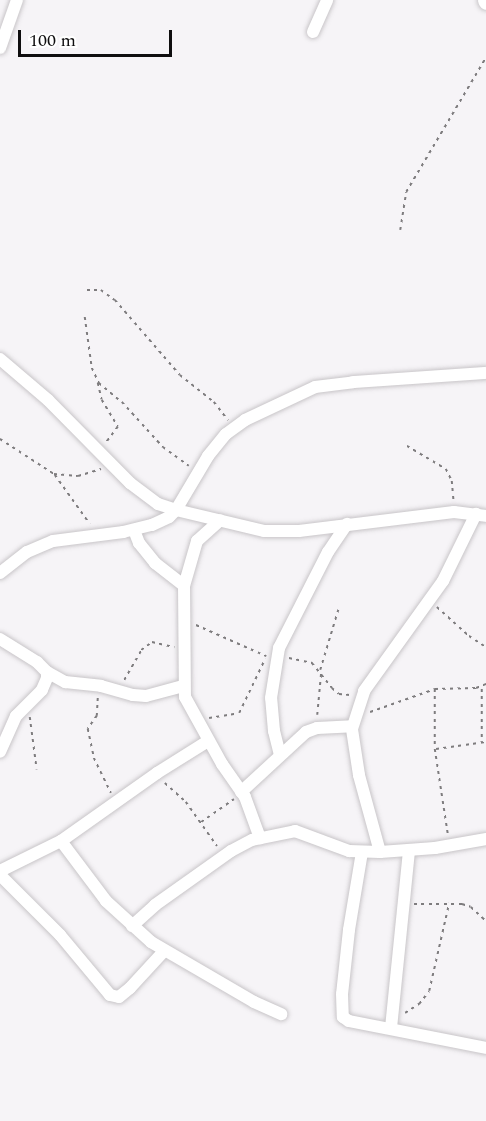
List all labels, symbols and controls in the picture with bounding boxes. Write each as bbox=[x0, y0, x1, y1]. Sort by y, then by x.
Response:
scale bar bbox=[21, 18, 176, 56]
text: 100 m bbox=[29, 27, 76, 54]

